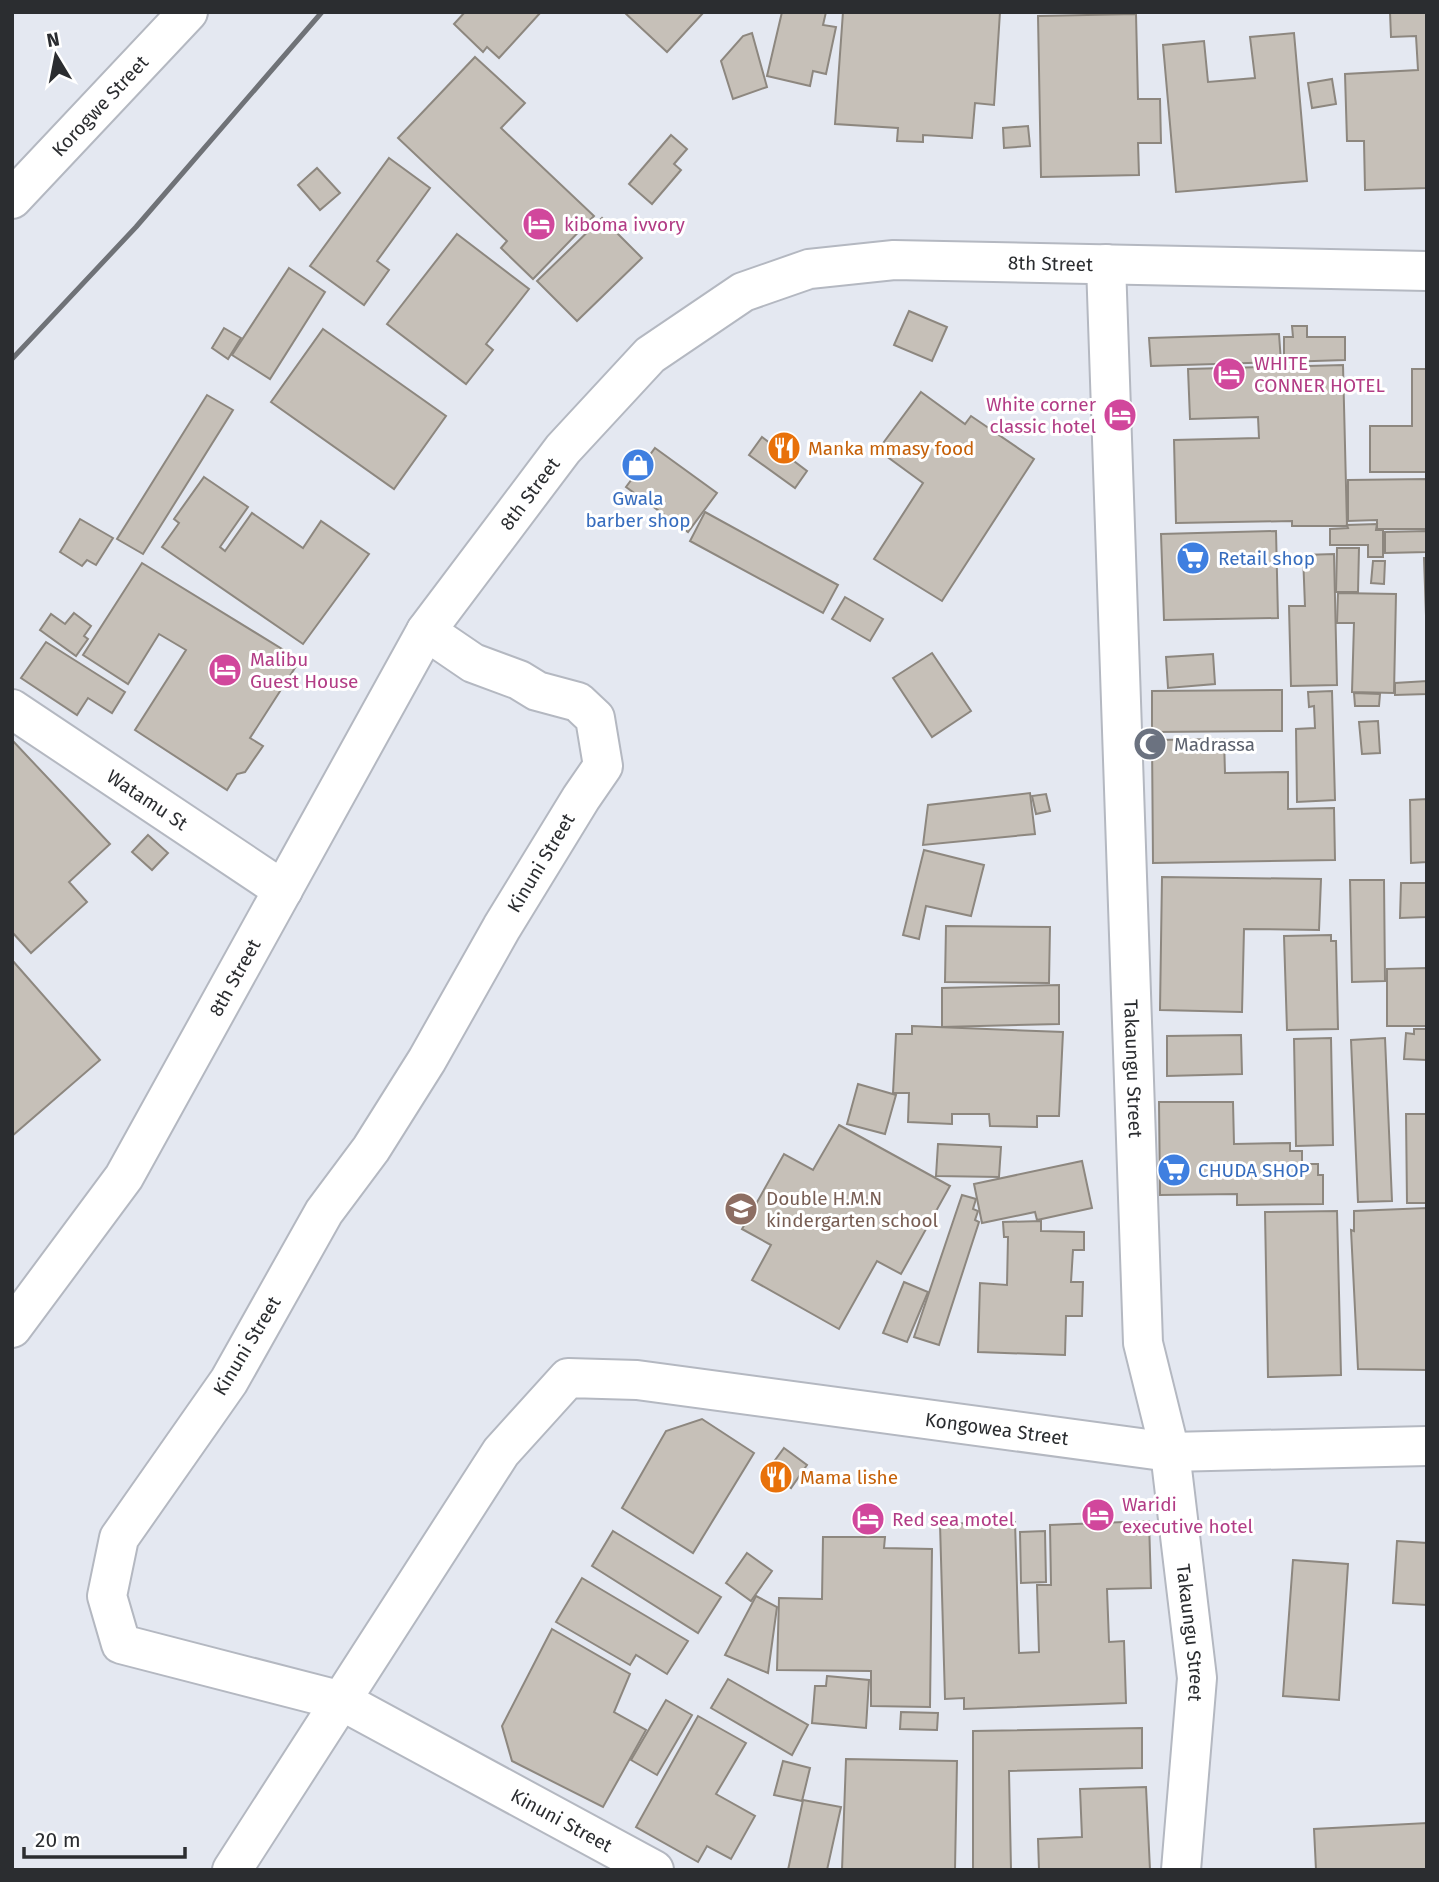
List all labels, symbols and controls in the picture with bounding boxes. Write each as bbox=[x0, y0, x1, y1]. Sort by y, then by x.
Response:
north arrow bbox=[21, 21, 91, 91]
text: N bbox=[45, 27, 61, 52]
street label: Korogwe Street bbox=[47, 50, 153, 161]
hotel icon: kiboma ivvory bbox=[520, 205, 558, 243]
place label: kiboma ivvory bbox=[564, 213, 686, 236]
street label: 8th Street bbox=[1008, 251, 1093, 276]
place label: WHITE CONNER HOTEL bbox=[1254, 352, 1385, 397]
hotel icon: WHITE CONNER HOTEL bbox=[1210, 355, 1248, 393]
place label: White corner classic hotel bbox=[986, 393, 1097, 438]
hotel icon: White corner classic hotel bbox=[1101, 396, 1139, 434]
restaurant icon: Manka mmasy food bbox=[765, 429, 803, 467]
place label: Manka mmasy food bbox=[808, 437, 974, 460]
shop icon: Gwala barber shop bbox=[619, 446, 657, 484]
street label: 8th Street bbox=[495, 453, 564, 534]
place label: Gwala barber shop bbox=[585, 487, 691, 532]
supermarket icon: Retail shop bbox=[1174, 539, 1212, 577]
place label: Retail shop bbox=[1218, 547, 1315, 570]
place label: Malibu Guest House bbox=[250, 648, 358, 693]
hotel icon: Malibu Guest House bbox=[206, 651, 244, 689]
mosque icon: Madrassa bbox=[1131, 725, 1169, 763]
place label: Madrassa bbox=[1174, 733, 1255, 756]
street label: Watamu St bbox=[103, 764, 192, 835]
street label: Kinuni Street bbox=[502, 809, 580, 917]
street label: 8th Street bbox=[204, 935, 265, 1020]
street label: Takaungu Street bbox=[1120, 999, 1147, 1138]
supermarket icon: CHUDA SHOP bbox=[1155, 1151, 1193, 1189]
place label: CHUDA SHOP bbox=[1198, 1159, 1310, 1182]
place label: Double H.M.N kindergarten school bbox=[766, 1187, 939, 1232]
school or university icon: Double H.M.N kindergarten school bbox=[722, 1190, 760, 1228]
street label: Kinuni Street bbox=[208, 1292, 286, 1400]
street label: Kongowea Street bbox=[924, 1408, 1070, 1450]
restaurant icon: Mama lishe bbox=[757, 1458, 795, 1496]
place label: Mama lishe bbox=[800, 1466, 898, 1489]
place label: Waridi executive hotel bbox=[1122, 1493, 1254, 1538]
hotel icon: Waridi executive hotel bbox=[1079, 1496, 1117, 1534]
hotel icon: Red sea motel bbox=[849, 1500, 887, 1538]
place label: Red sea motel bbox=[892, 1508, 1015, 1531]
street label: Takaungu Street bbox=[1172, 1563, 1209, 1703]
street label: Kinuni Street bbox=[507, 1783, 617, 1857]
scale bar bbox=[24, 1815, 186, 1859]
text: 20 m bbox=[35, 1827, 81, 1853]

